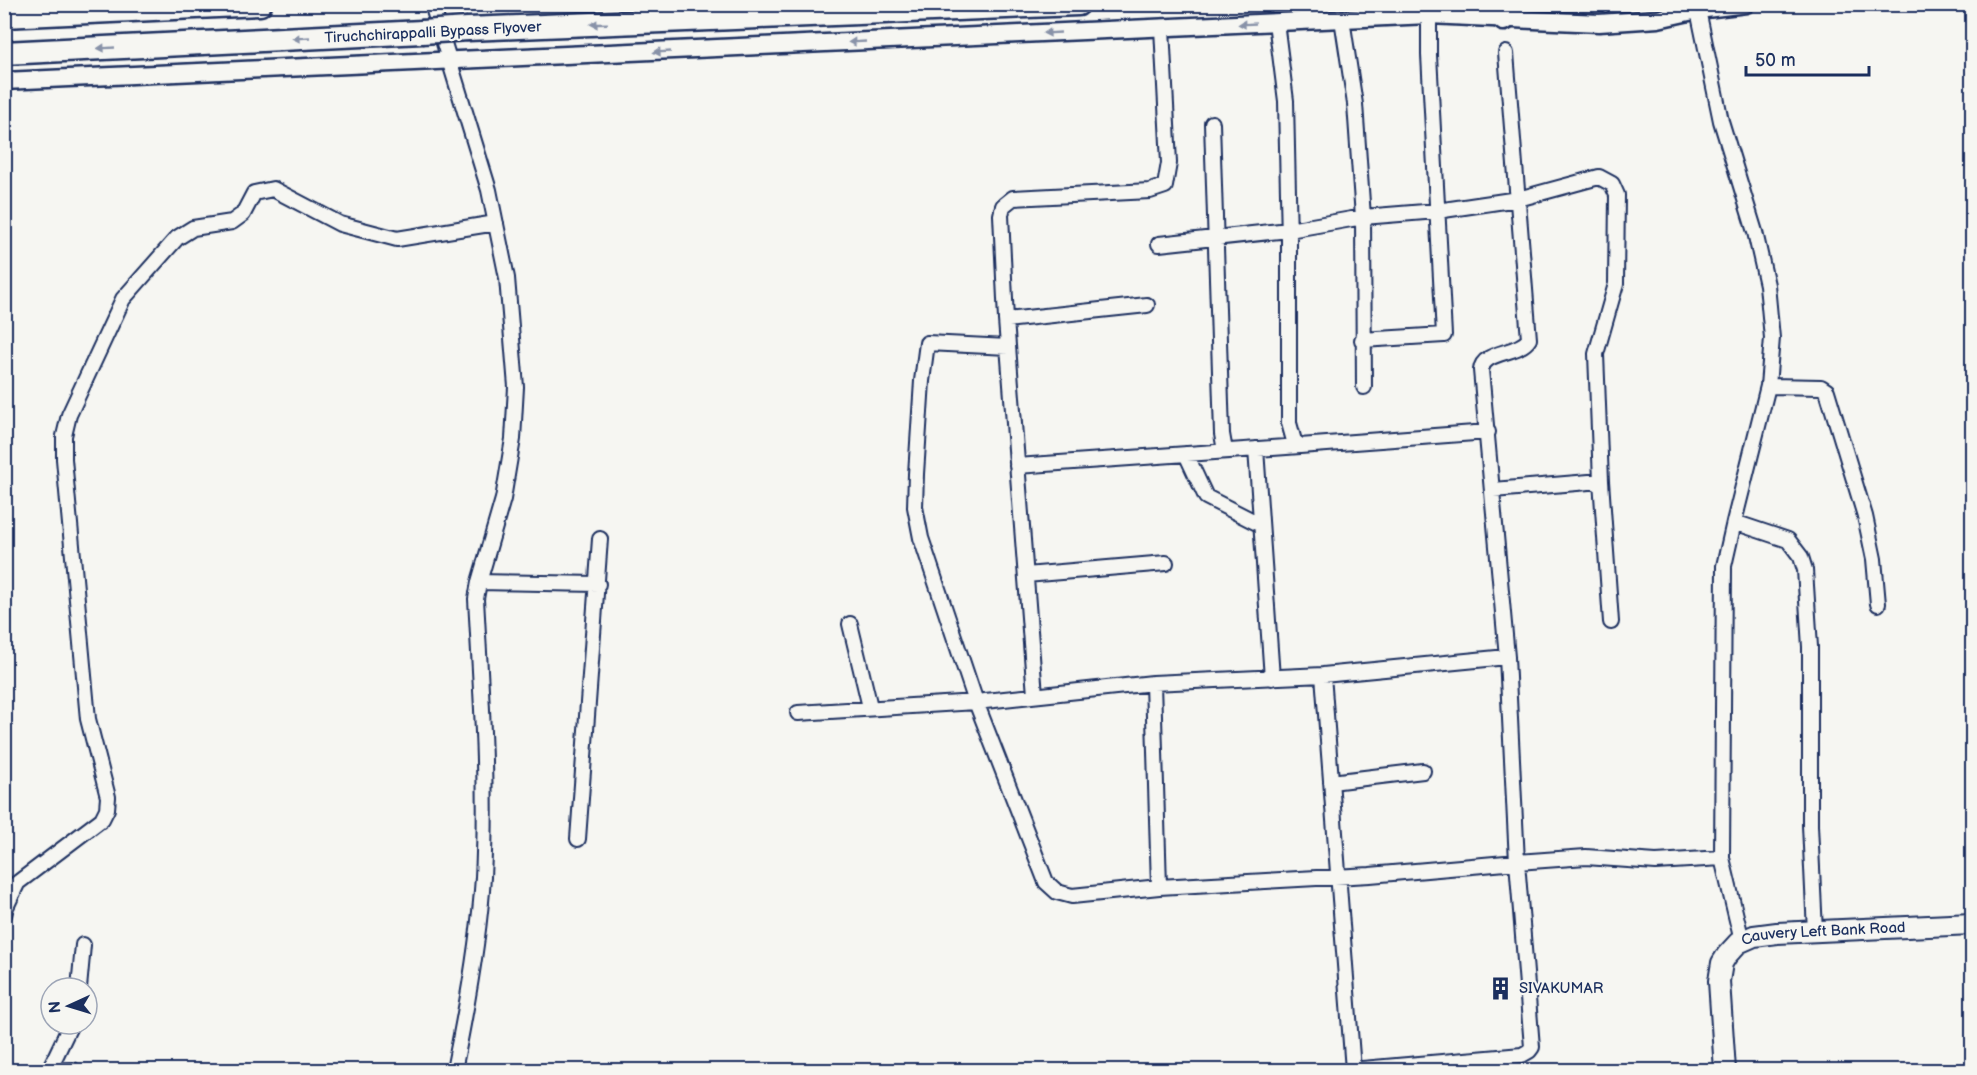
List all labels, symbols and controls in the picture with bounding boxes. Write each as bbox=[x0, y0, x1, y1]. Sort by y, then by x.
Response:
street label: Tiruchchirappalli Bypass Flyover bbox=[324, 17, 543, 48]
one-way arrow bbox=[590, 19, 609, 29]
one-way arrow bbox=[1237, 19, 1256, 28]
one-way arrow bbox=[1042, 29, 1061, 38]
one-way arrow bbox=[292, 33, 311, 43]
one-way arrow bbox=[847, 38, 866, 47]
scale bar bbox=[1746, 39, 1869, 77]
one-way arrow bbox=[97, 43, 116, 52]
one-way arrow bbox=[653, 47, 672, 56]
text: 50 m bbox=[1755, 50, 1796, 71]
street label: Cauvery Left Bank Road bbox=[1738, 918, 1906, 950]
building icon: SIVAKUMAR bbox=[1488, 975, 1514, 1001]
north arrow bbox=[39, 976, 99, 1036]
place label: SIVAKUMAR bbox=[1519, 979, 1604, 998]
text: N bbox=[46, 1000, 65, 1014]

